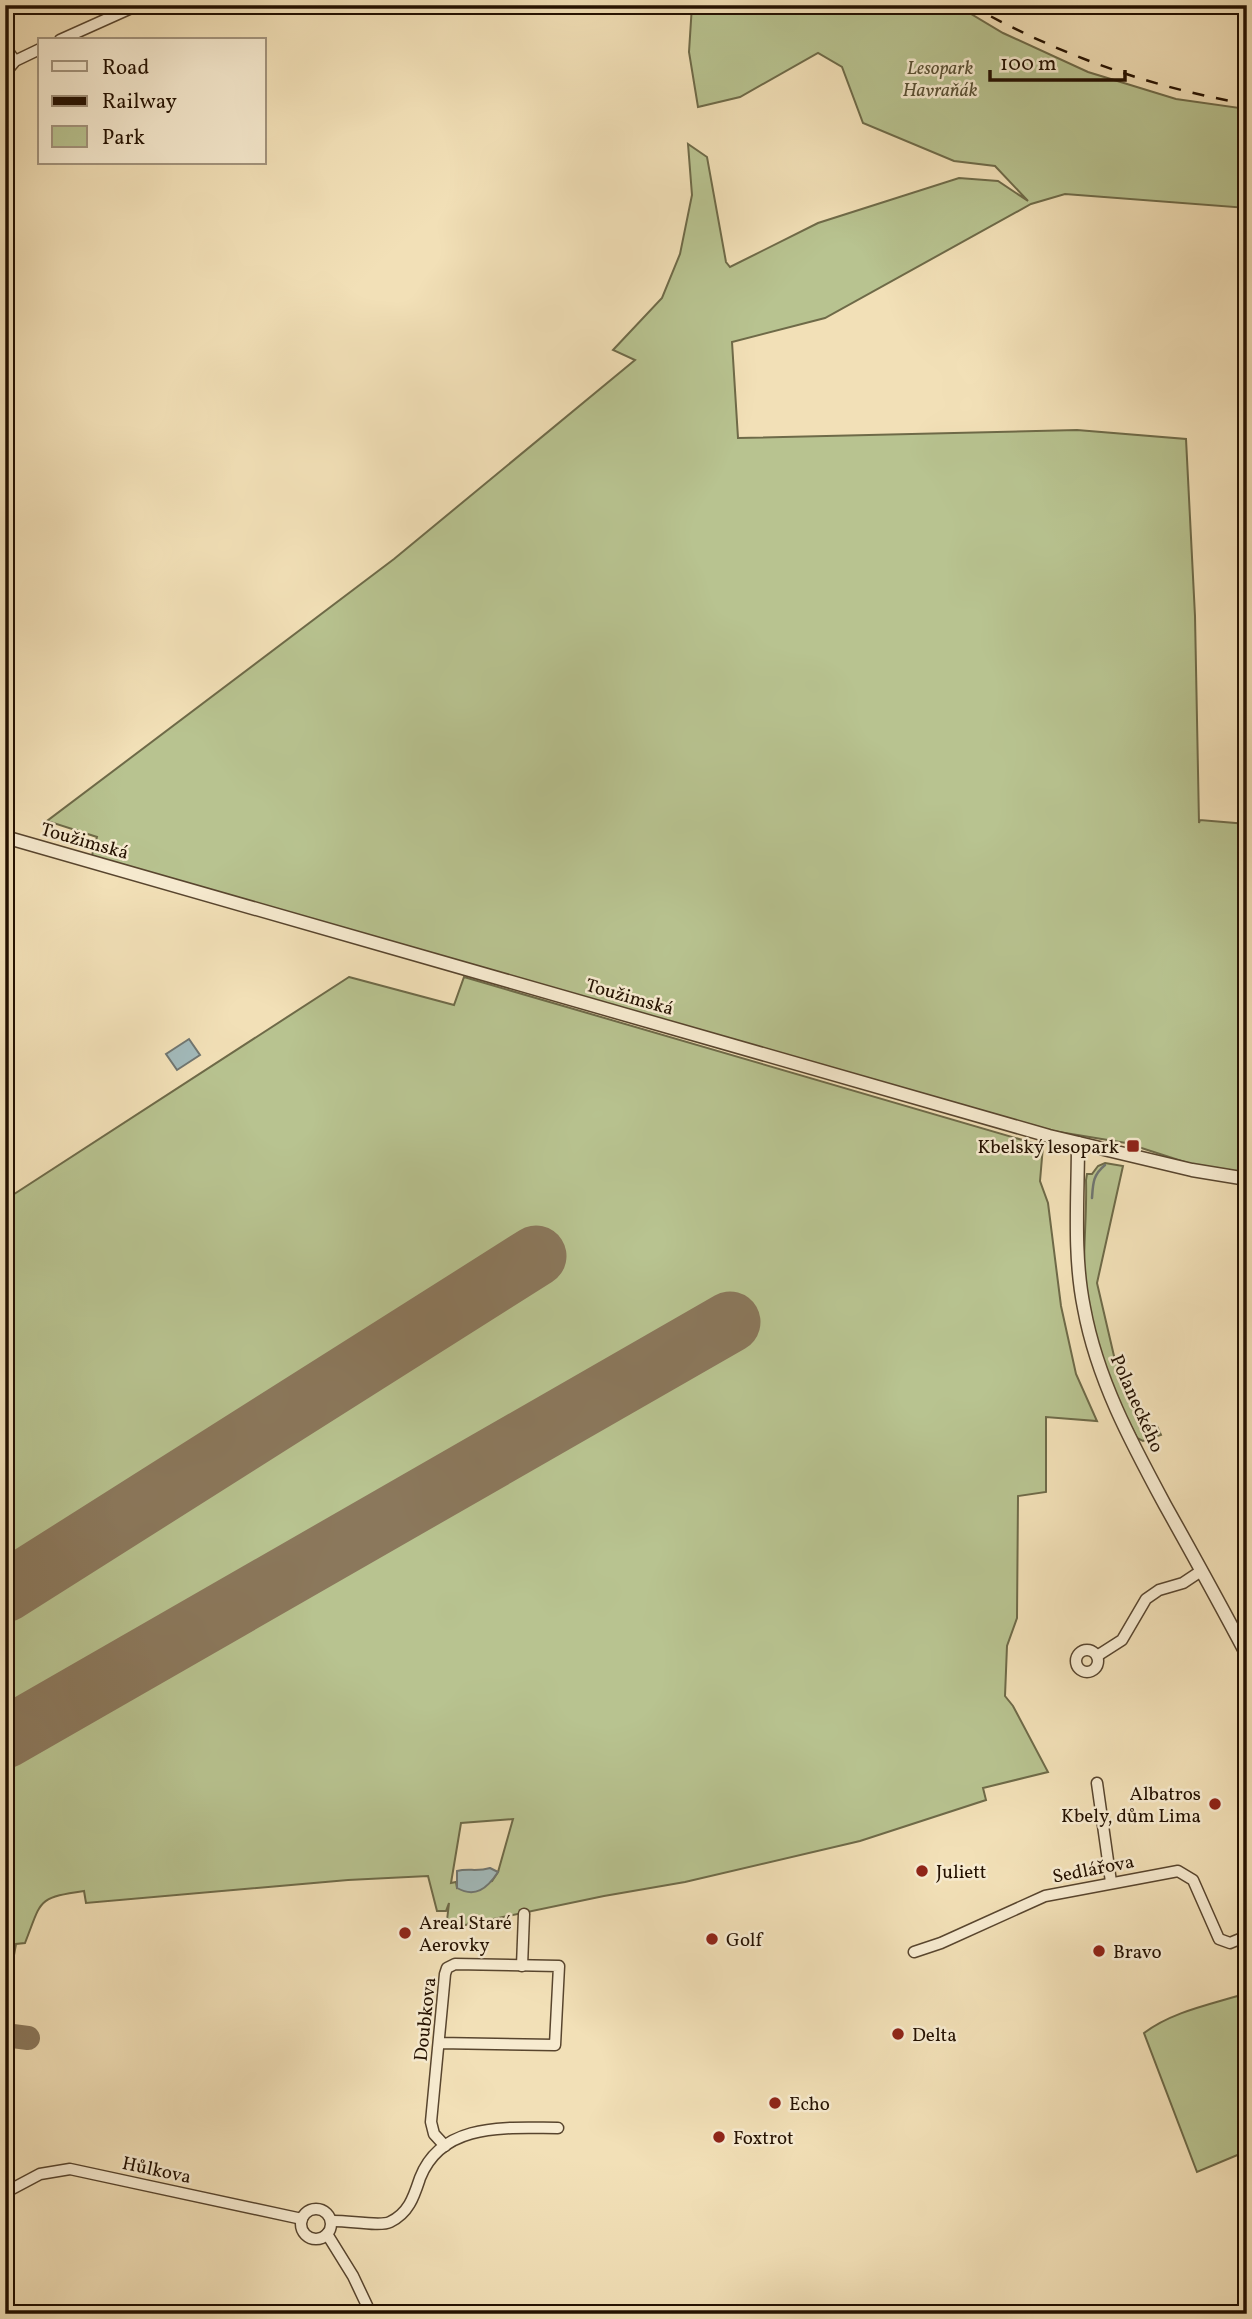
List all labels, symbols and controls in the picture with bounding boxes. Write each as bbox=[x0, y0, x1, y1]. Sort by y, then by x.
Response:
legend bbox=[38, 38, 266, 164]
scale bar bbox=[990, 38, 1124, 82]
text: 100 m bbox=[1000, 50, 1057, 79]
text: Road bbox=[102, 54, 149, 83]
park label: Lesopark Havraňák bbox=[903, 56, 978, 104]
text: Railway bbox=[102, 88, 178, 117]
text: Park bbox=[102, 124, 145, 153]
street label: Toužimská bbox=[37, 817, 132, 867]
street label: Toužimská bbox=[582, 973, 677, 1023]
place label: Kbelský lesopark bbox=[977, 1135, 1119, 1161]
marker: Kbelský lesopark bbox=[1125, 1138, 1141, 1154]
street label: Polaneckého bbox=[1103, 1351, 1169, 1457]
place label: Albatros Kbely, dům Lima bbox=[1061, 1782, 1201, 1830]
marker: Albatros Kbely, dům Lima bbox=[1207, 1796, 1223, 1812]
street label: Sedlářova bbox=[1050, 1849, 1136, 1891]
place label: Juliett bbox=[936, 1860, 987, 1886]
marker: Juliett bbox=[914, 1863, 930, 1879]
place label: Areal Staré Aerovky bbox=[419, 1911, 512, 1959]
marker: Areal Staré Aerovky bbox=[397, 1925, 413, 1941]
place label: Golf bbox=[726, 1928, 763, 1954]
marker: Golf bbox=[704, 1931, 720, 1947]
place label: Bravo bbox=[1113, 1940, 1162, 1966]
marker: Bravo bbox=[1091, 1943, 1107, 1959]
street label: Doubkova bbox=[409, 1976, 443, 2063]
place label: Delta bbox=[912, 2023, 957, 2049]
marker: Delta bbox=[890, 2026, 906, 2042]
place label: Echo bbox=[789, 2092, 830, 2118]
marker: Echo bbox=[767, 2095, 783, 2111]
place label: Foxtrot bbox=[733, 2126, 794, 2152]
marker: Foxtrot bbox=[711, 2129, 727, 2145]
street label: Hůlkova bbox=[120, 2151, 194, 2191]

